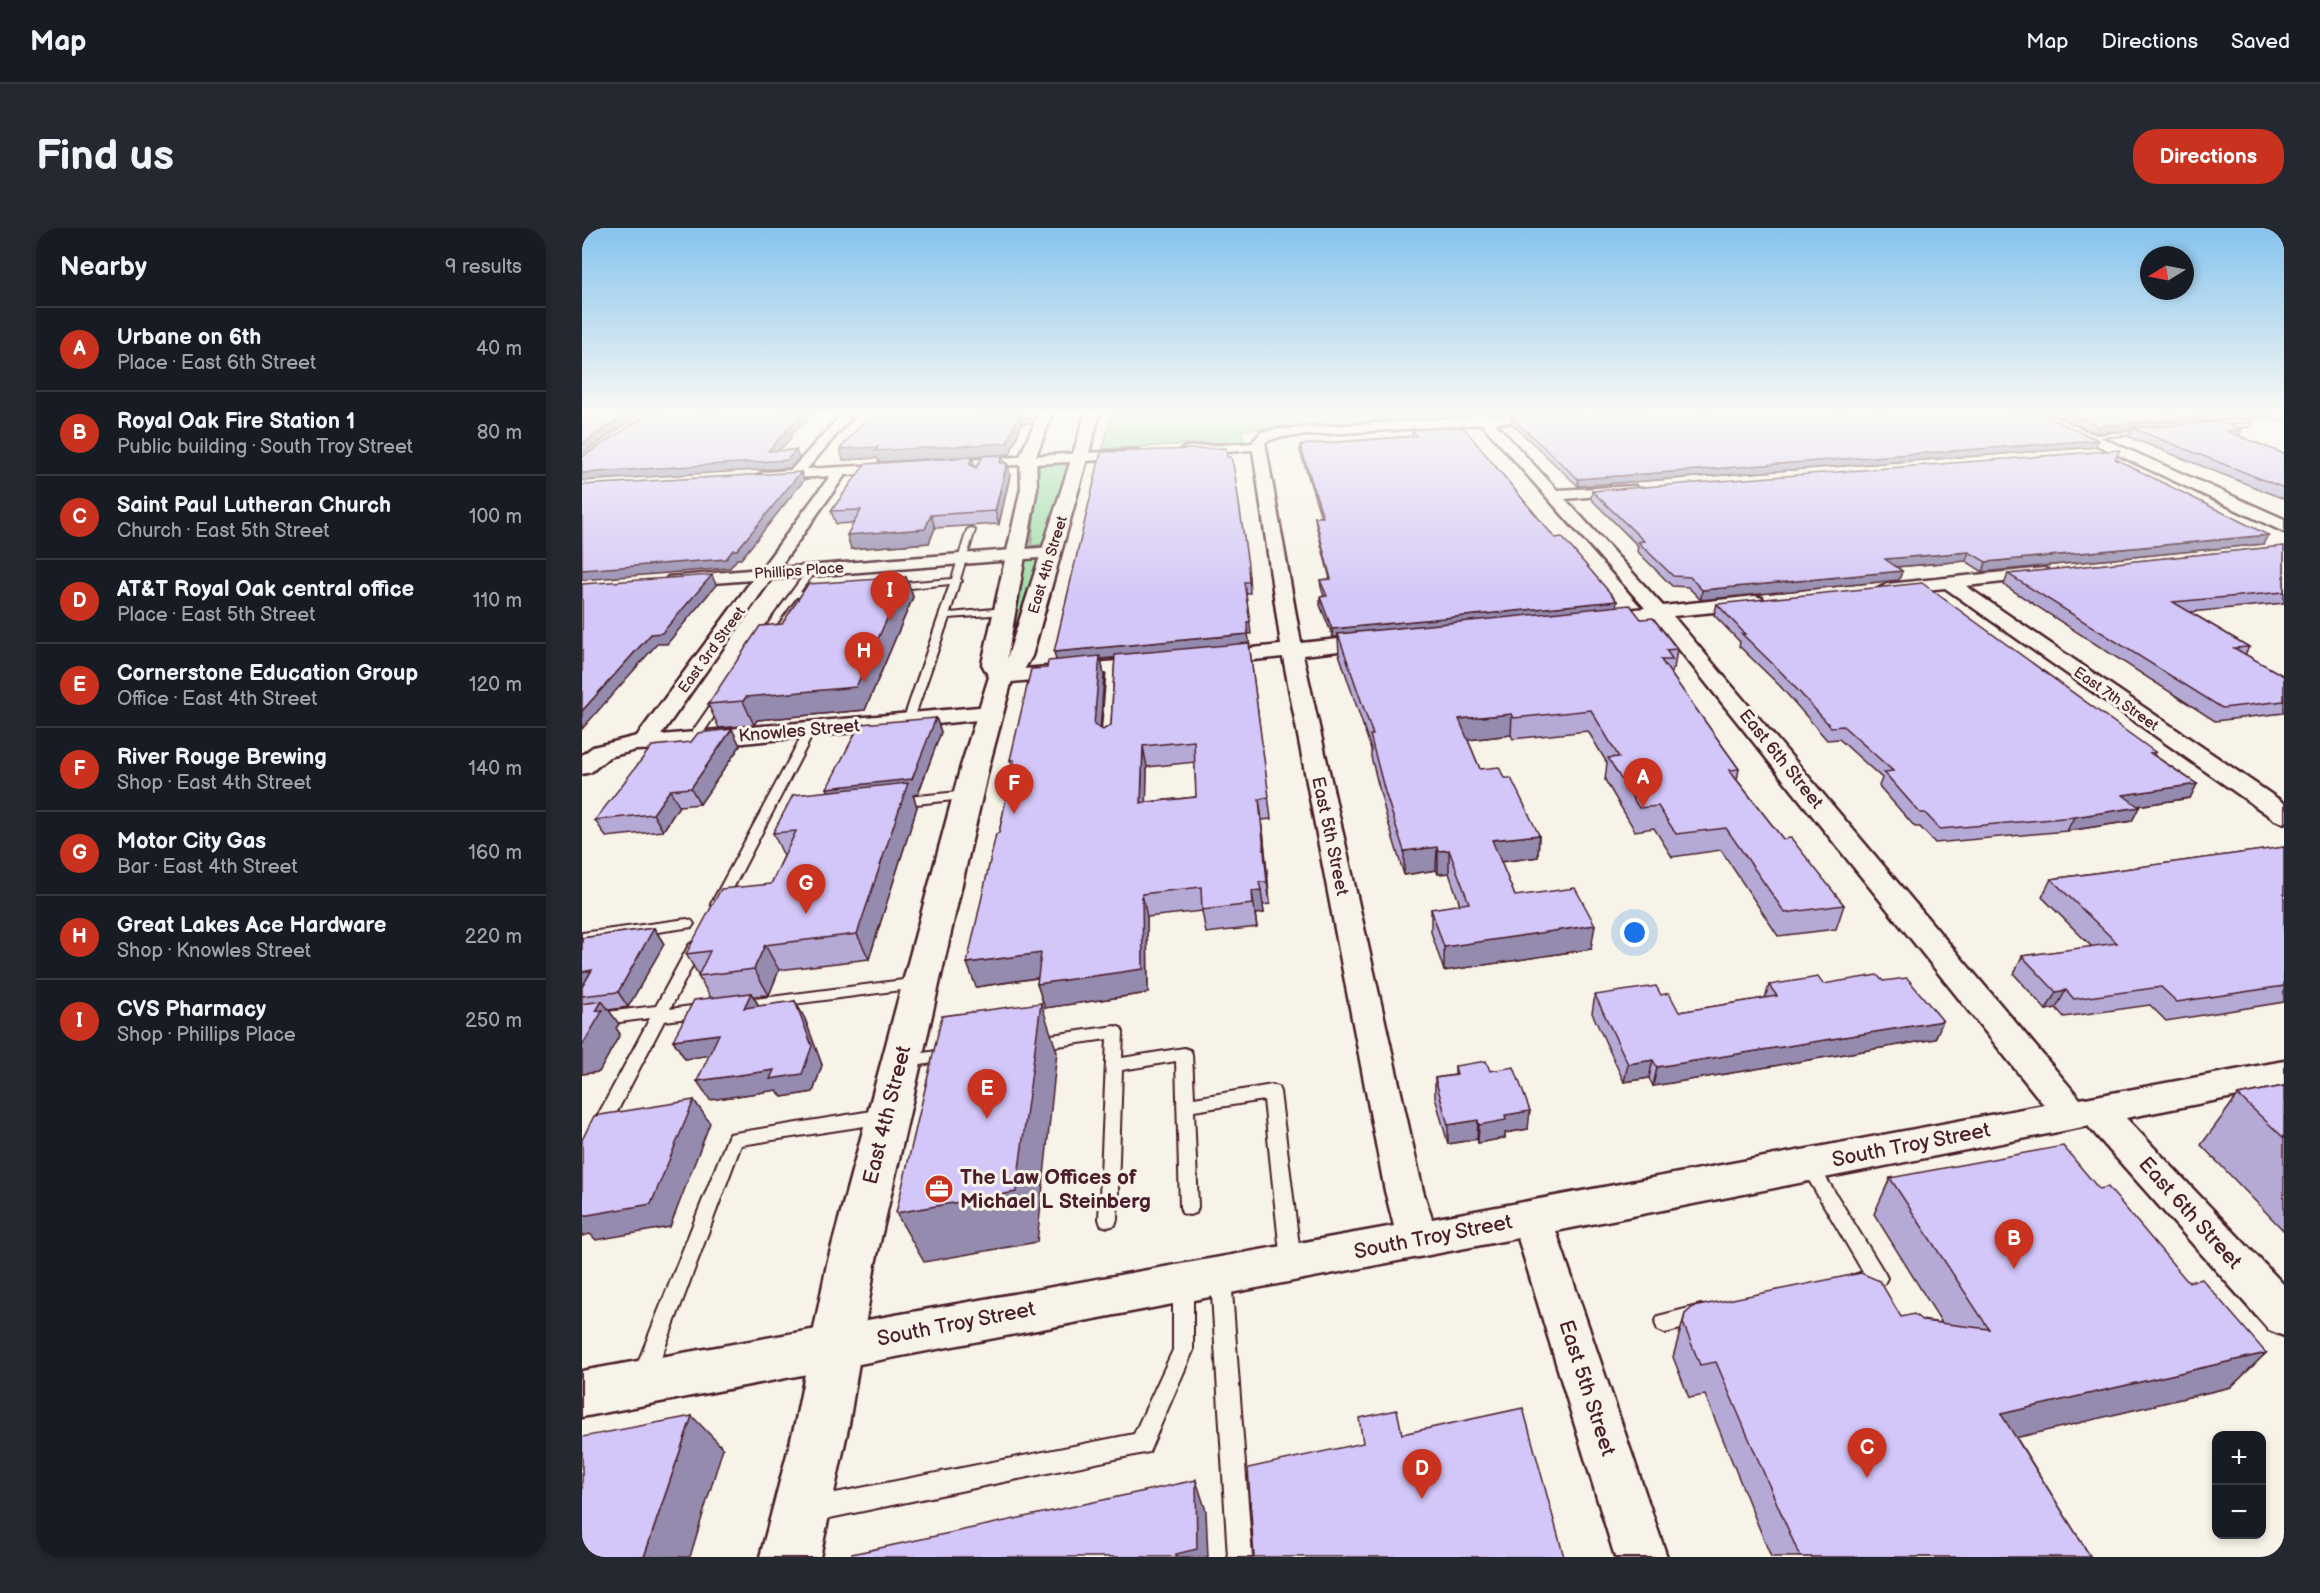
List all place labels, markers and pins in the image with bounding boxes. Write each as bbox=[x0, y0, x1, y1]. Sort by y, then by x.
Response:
pin: I bbox=[870, 572, 910, 621]
pin: H bbox=[844, 632, 884, 682]
pin: A bbox=[1624, 758, 1662, 808]
pin: F bbox=[994, 764, 1034, 814]
pin: G bbox=[786, 864, 826, 914]
pin: E bbox=[968, 1070, 1006, 1119]
place label: The Law Offices of Michael L Steinberg bbox=[960, 1165, 1151, 1214]
office icon: The Law Offices of Michael L Steinberg bbox=[923, 1173, 955, 1205]
pin: B bbox=[1994, 1220, 2034, 1269]
pin: C bbox=[1848, 1428, 1886, 1478]
pin: D bbox=[1402, 1450, 1442, 1499]

